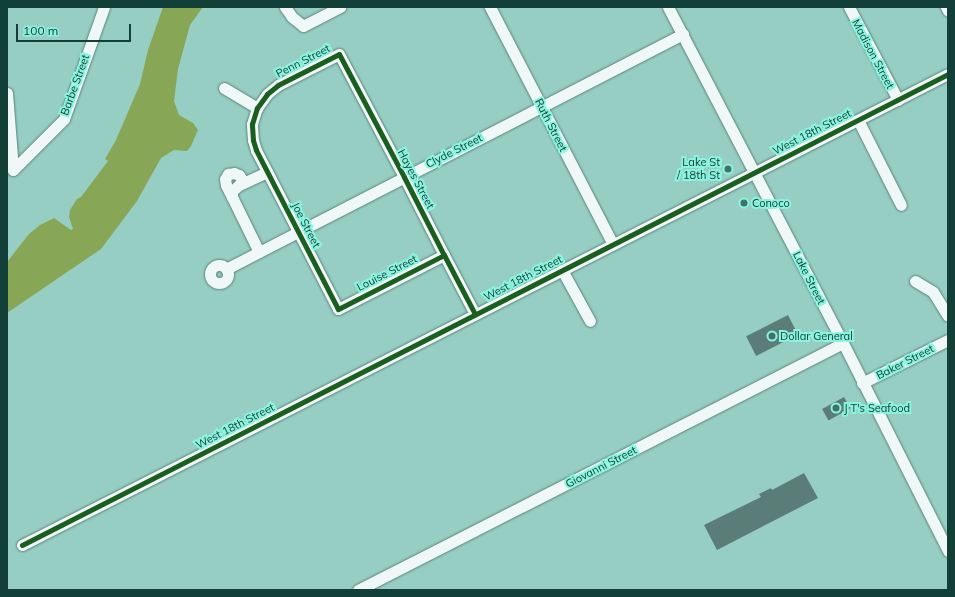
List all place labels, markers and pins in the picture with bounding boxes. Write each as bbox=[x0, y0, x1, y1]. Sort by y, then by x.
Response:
place label: Lake St / 18th St bbox=[677, 156, 720, 182]
marker: Lake St / 18th St bbox=[723, 164, 733, 174]
place label: Conoco bbox=[752, 196, 790, 210]
marker: Conoco bbox=[739, 198, 749, 208]
place label: Dollar General bbox=[780, 329, 853, 343]
marker: Dollar General bbox=[767, 331, 777, 341]
place label: J T's Seafood bbox=[844, 401, 910, 415]
marker: J T's Seafood bbox=[831, 403, 841, 413]

